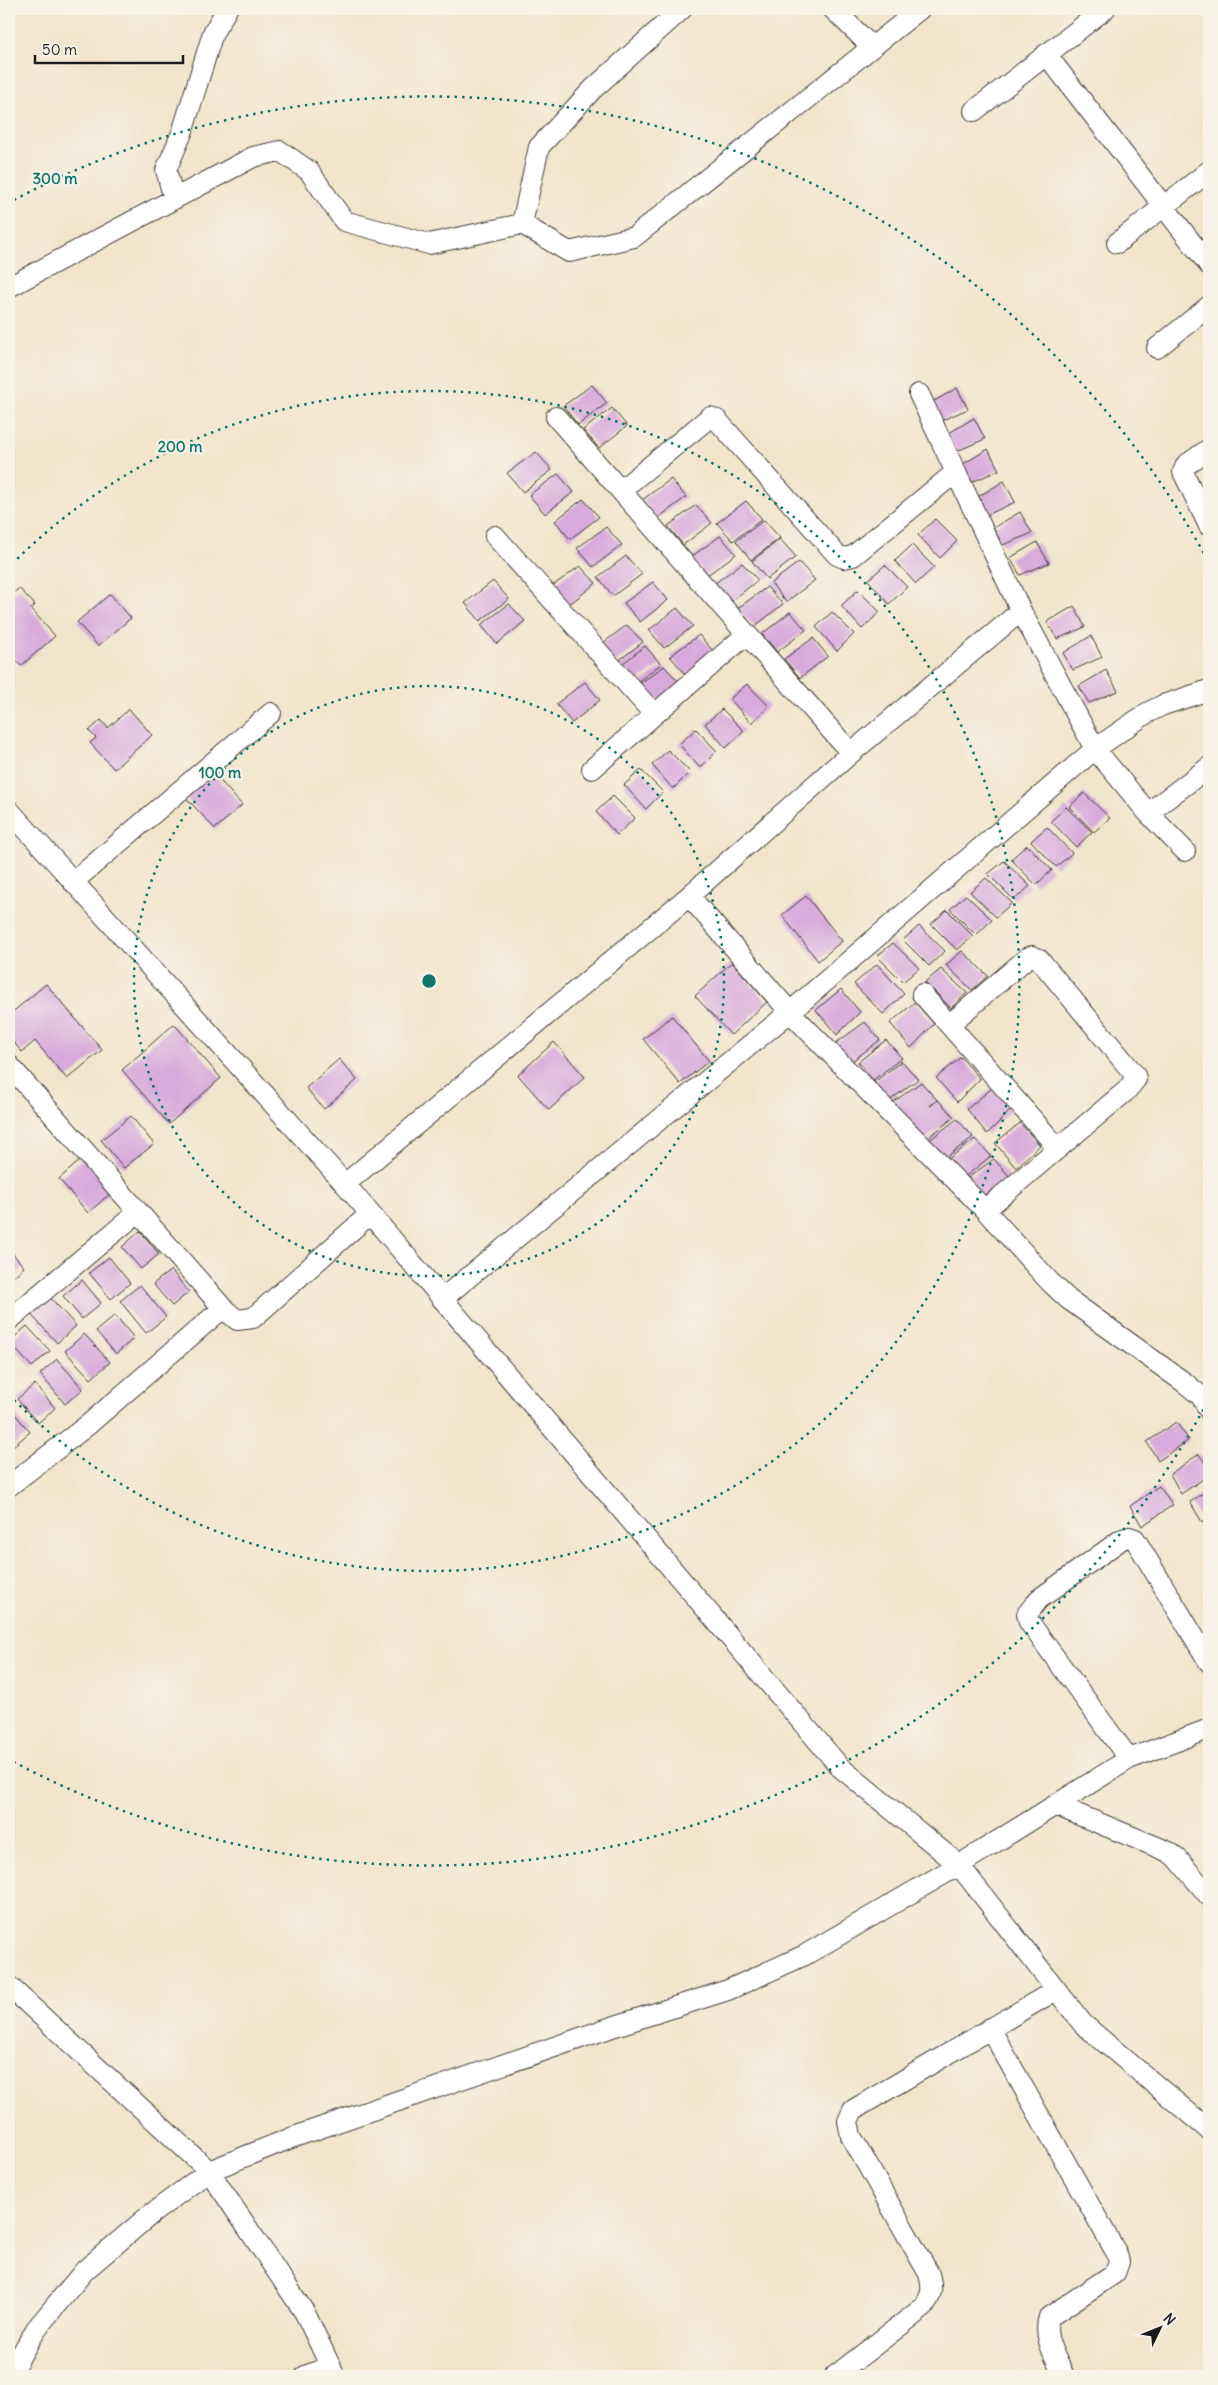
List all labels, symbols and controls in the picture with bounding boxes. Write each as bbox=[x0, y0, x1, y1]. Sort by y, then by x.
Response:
scale bar bbox=[35, 32, 182, 64]
text: 50 m bbox=[42, 40, 77, 59]
text: 300 m bbox=[33, 169, 78, 188]
text: 200 m bbox=[158, 437, 202, 456]
text: 100 m bbox=[199, 763, 241, 782]
centre of rings bbox=[420, 972, 438, 990]
north arrow bbox=[1136, 2302, 1186, 2352]
text: N bbox=[1160, 2309, 1179, 2329]

